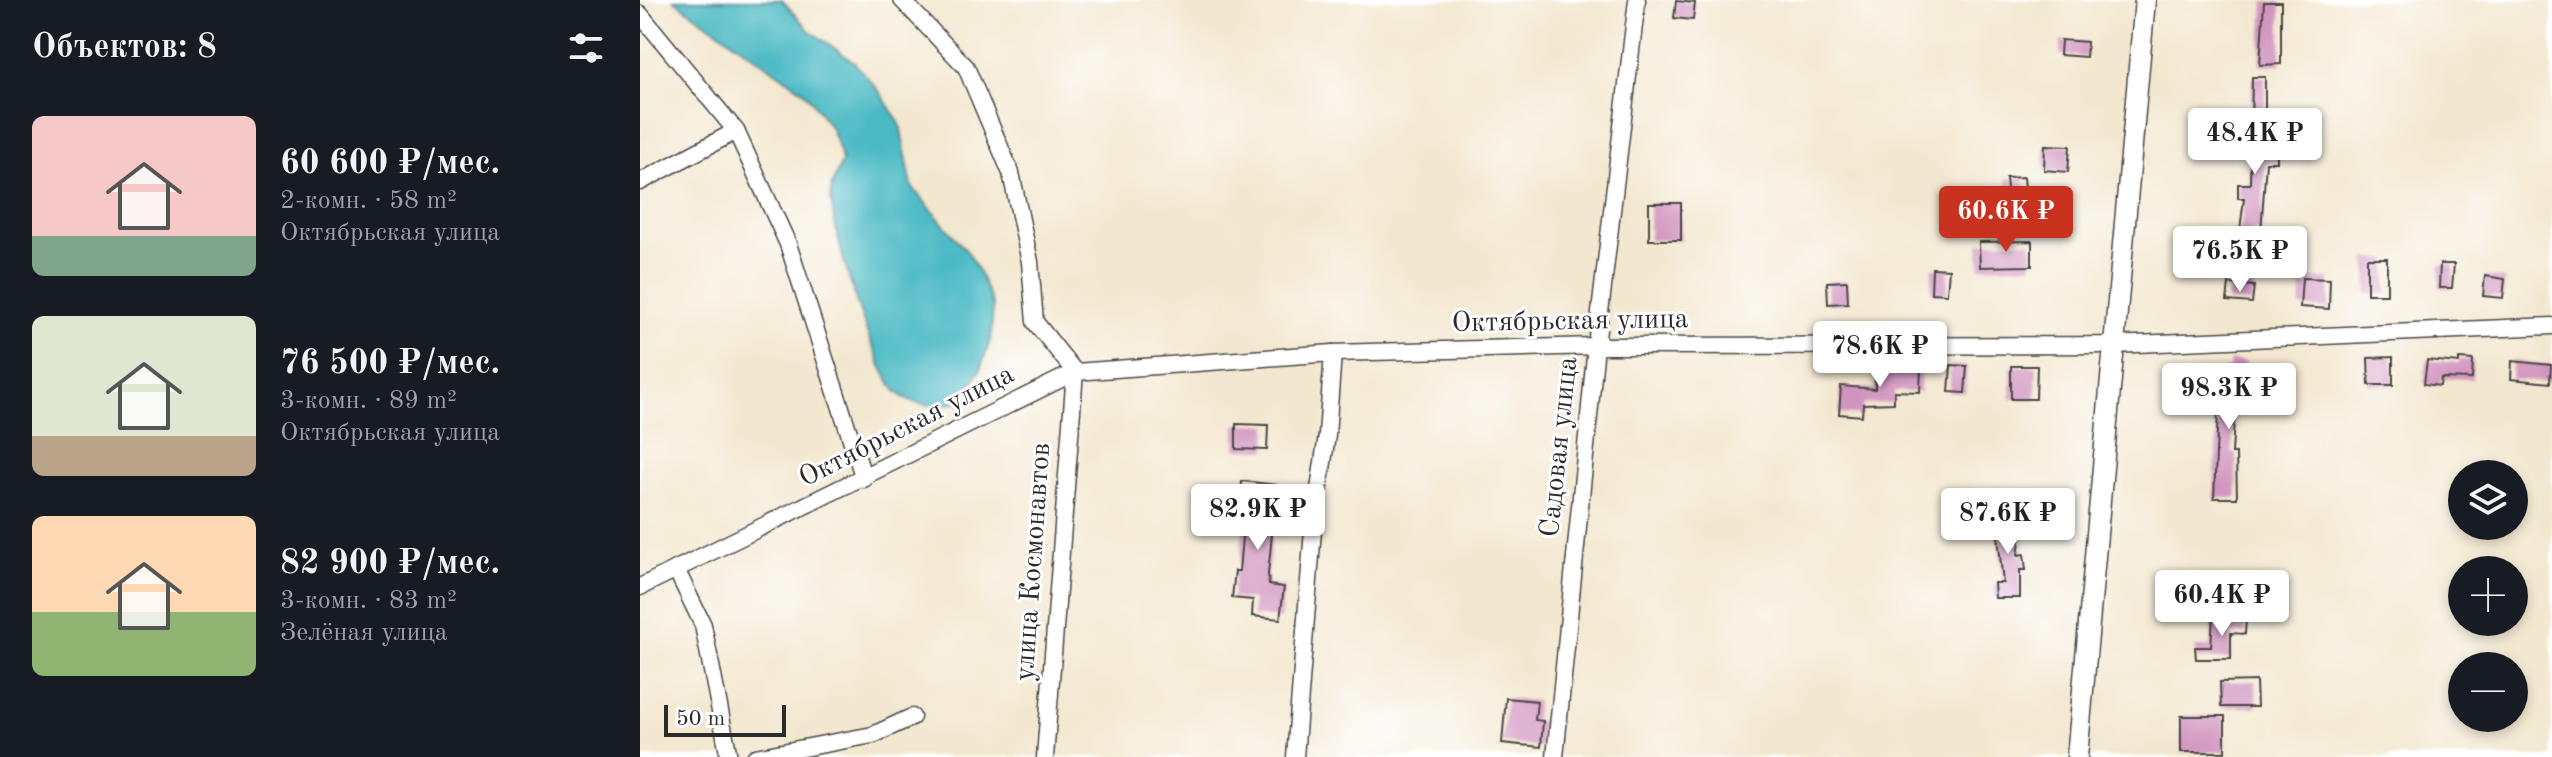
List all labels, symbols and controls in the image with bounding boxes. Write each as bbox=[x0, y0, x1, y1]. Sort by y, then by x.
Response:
icon: filters bbox=[564, 26, 608, 70]
text: Объектов: 8 bbox=[32, 31, 217, 65]
pin: 48.4K ₽ bbox=[2181, 108, 2329, 176]
text: 48.4K ₽ bbox=[2206, 121, 2304, 147]
text: 60 600 ₽/мес. bbox=[280, 147, 500, 181]
icon: home bbox=[96, 148, 192, 244]
pin: 60.6K ₽ bbox=[1932, 186, 2080, 254]
text: 2-комн. · 58 m² bbox=[280, 188, 457, 214]
text: 60.6K ₽ bbox=[1957, 199, 2055, 225]
text: Октябрьская улица bbox=[280, 220, 500, 246]
pin: 76.5K ₽ bbox=[2166, 226, 2314, 294]
text: 76.5K ₽ bbox=[2191, 239, 2289, 265]
street label: Октябрьская улица bbox=[1451, 306, 1689, 338]
pin: 78.6K ₽ bbox=[1806, 321, 1954, 389]
text: 78.6K ₽ bbox=[1831, 334, 1929, 360]
text: 76 500 ₽/мес. bbox=[280, 347, 500, 381]
icon: home bbox=[96, 348, 192, 444]
street label: Садовая улица bbox=[1537, 355, 1583, 539]
street label: Октябрьская улица bbox=[795, 361, 1019, 493]
pin: 98.3K ₽ bbox=[2155, 363, 2303, 431]
text: 98.3K ₽ bbox=[2180, 376, 2278, 402]
text: 3-комн. · 89 m² bbox=[280, 388, 457, 414]
text: Октябрьская улица bbox=[280, 420, 500, 446]
street label: улица Космонавтов bbox=[1012, 442, 1056, 682]
map controls bbox=[2448, 460, 2528, 732]
button: layers bbox=[2448, 460, 2528, 540]
pin: 82.9K ₽ bbox=[1184, 484, 1332, 552]
pin: 87.6K ₽ bbox=[1934, 488, 2082, 556]
text: 82.9K ₽ bbox=[1209, 497, 1307, 523]
text: 87.6K ₽ bbox=[1959, 501, 2057, 527]
text: 82 900 ₽/мес. bbox=[280, 547, 500, 581]
icon: home bbox=[96, 548, 192, 644]
button: + bbox=[2448, 556, 2528, 636]
pin: 60.4K ₽ bbox=[2148, 570, 2296, 638]
text: 60.4K ₽ bbox=[2173, 583, 2271, 609]
text: 3-комн. · 83 m² bbox=[280, 588, 457, 614]
text: Зелёная улица bbox=[280, 620, 448, 646]
button: − bbox=[2448, 652, 2528, 732]
scale bar bbox=[664, 701, 786, 737]
text: 50 m bbox=[676, 708, 725, 730]

